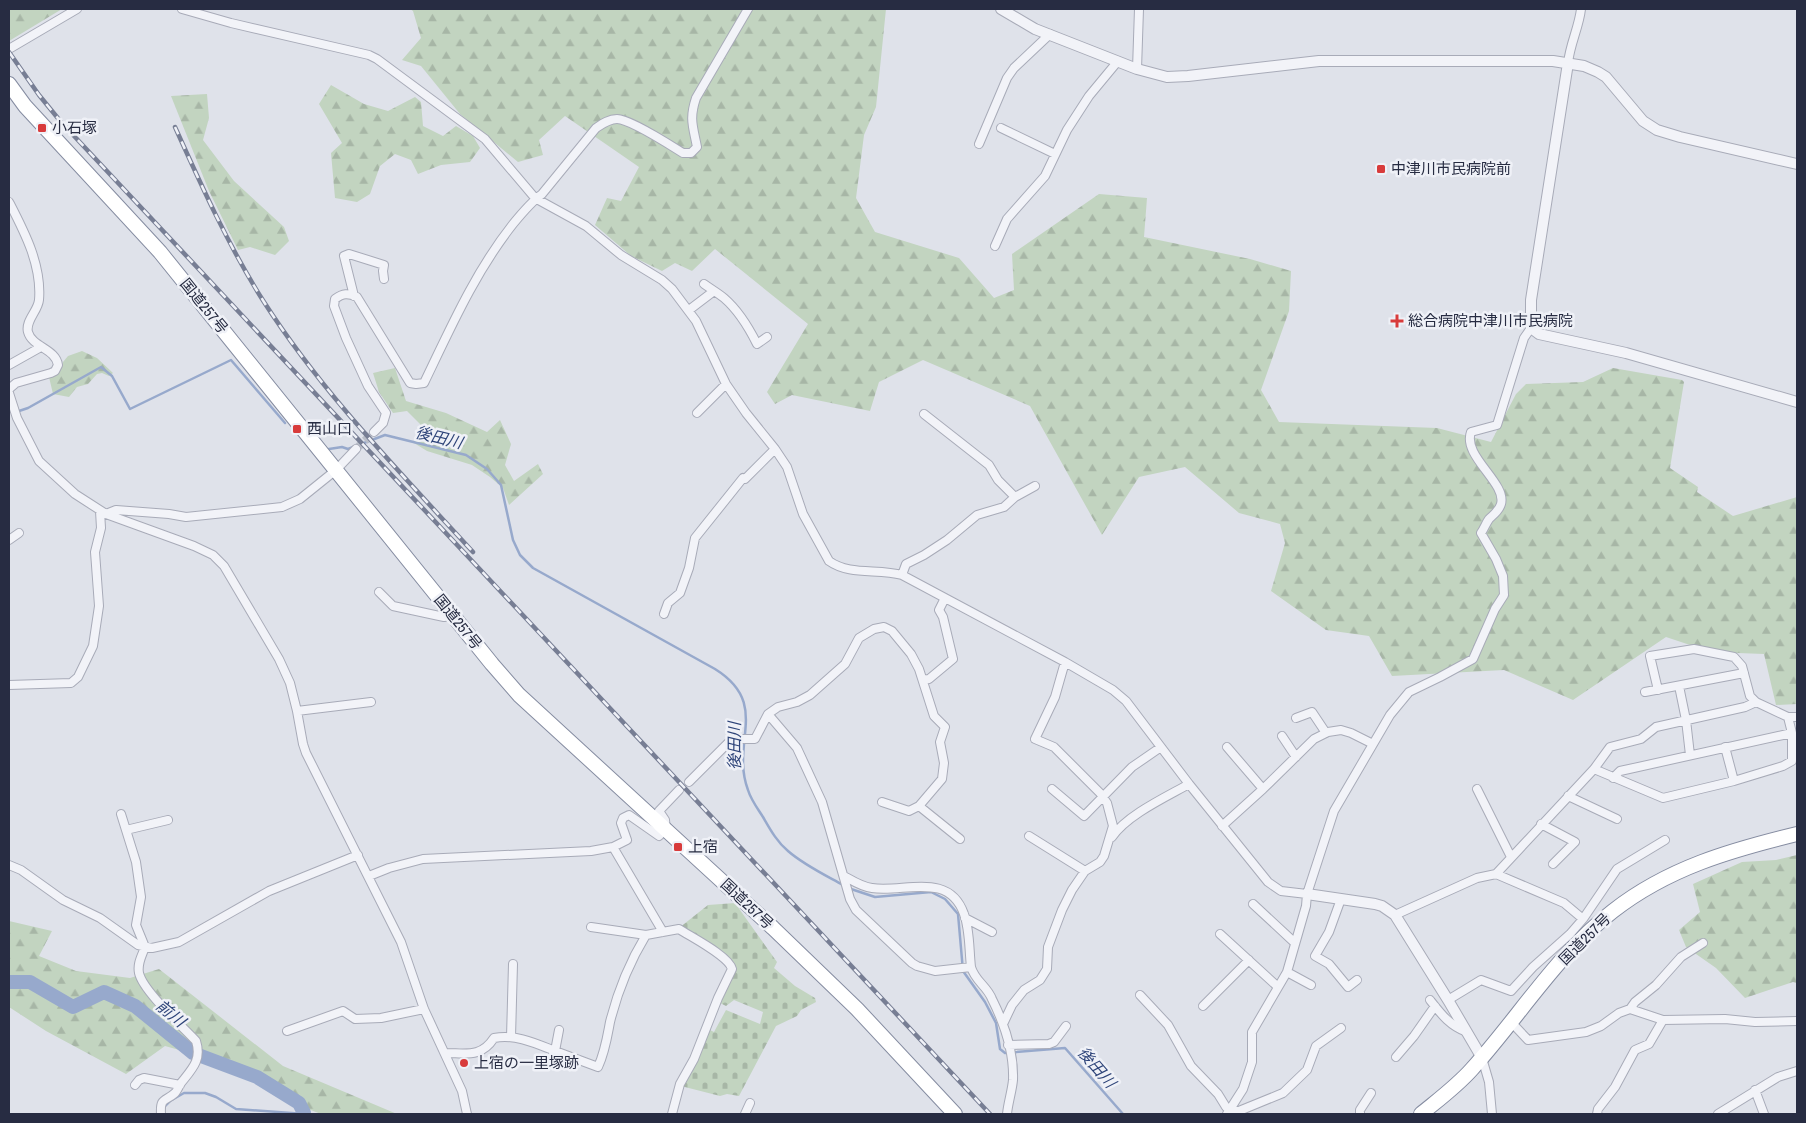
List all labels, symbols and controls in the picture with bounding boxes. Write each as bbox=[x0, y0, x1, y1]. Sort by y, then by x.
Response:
place label: 小石塚 bbox=[52, 117, 97, 138]
marker: 小石塚 bbox=[36, 122, 48, 134]
place label: 中津川市民病院前 bbox=[1391, 158, 1511, 179]
marker: 中津川市民病院前 bbox=[1375, 163, 1387, 175]
street label: 国道257号 bbox=[176, 274, 233, 338]
place label: 総合病院中津川市民病院 bbox=[1408, 310, 1573, 331]
marker: 総合病院中津川市民病院 bbox=[1390, 314, 1404, 328]
place label: 西山口 bbox=[307, 418, 352, 439]
water label: 後田川 bbox=[413, 421, 467, 454]
marker: 西山口 bbox=[291, 423, 303, 435]
street label: 国道257号 bbox=[430, 590, 487, 654]
water label: 後田川 bbox=[723, 720, 745, 770]
place label: 上宿 bbox=[688, 836, 718, 857]
marker: 上宿 bbox=[672, 841, 684, 853]
street label: 国道257号 bbox=[716, 874, 778, 934]
street label: 国道257号 bbox=[1554, 908, 1615, 969]
water label: 前川 bbox=[152, 994, 192, 1033]
water label: 後田川 bbox=[1073, 1042, 1122, 1094]
place label: 上宿の一里塚跡 bbox=[474, 1052, 579, 1073]
marker: 上宿の一里塚跡 bbox=[458, 1057, 470, 1069]

